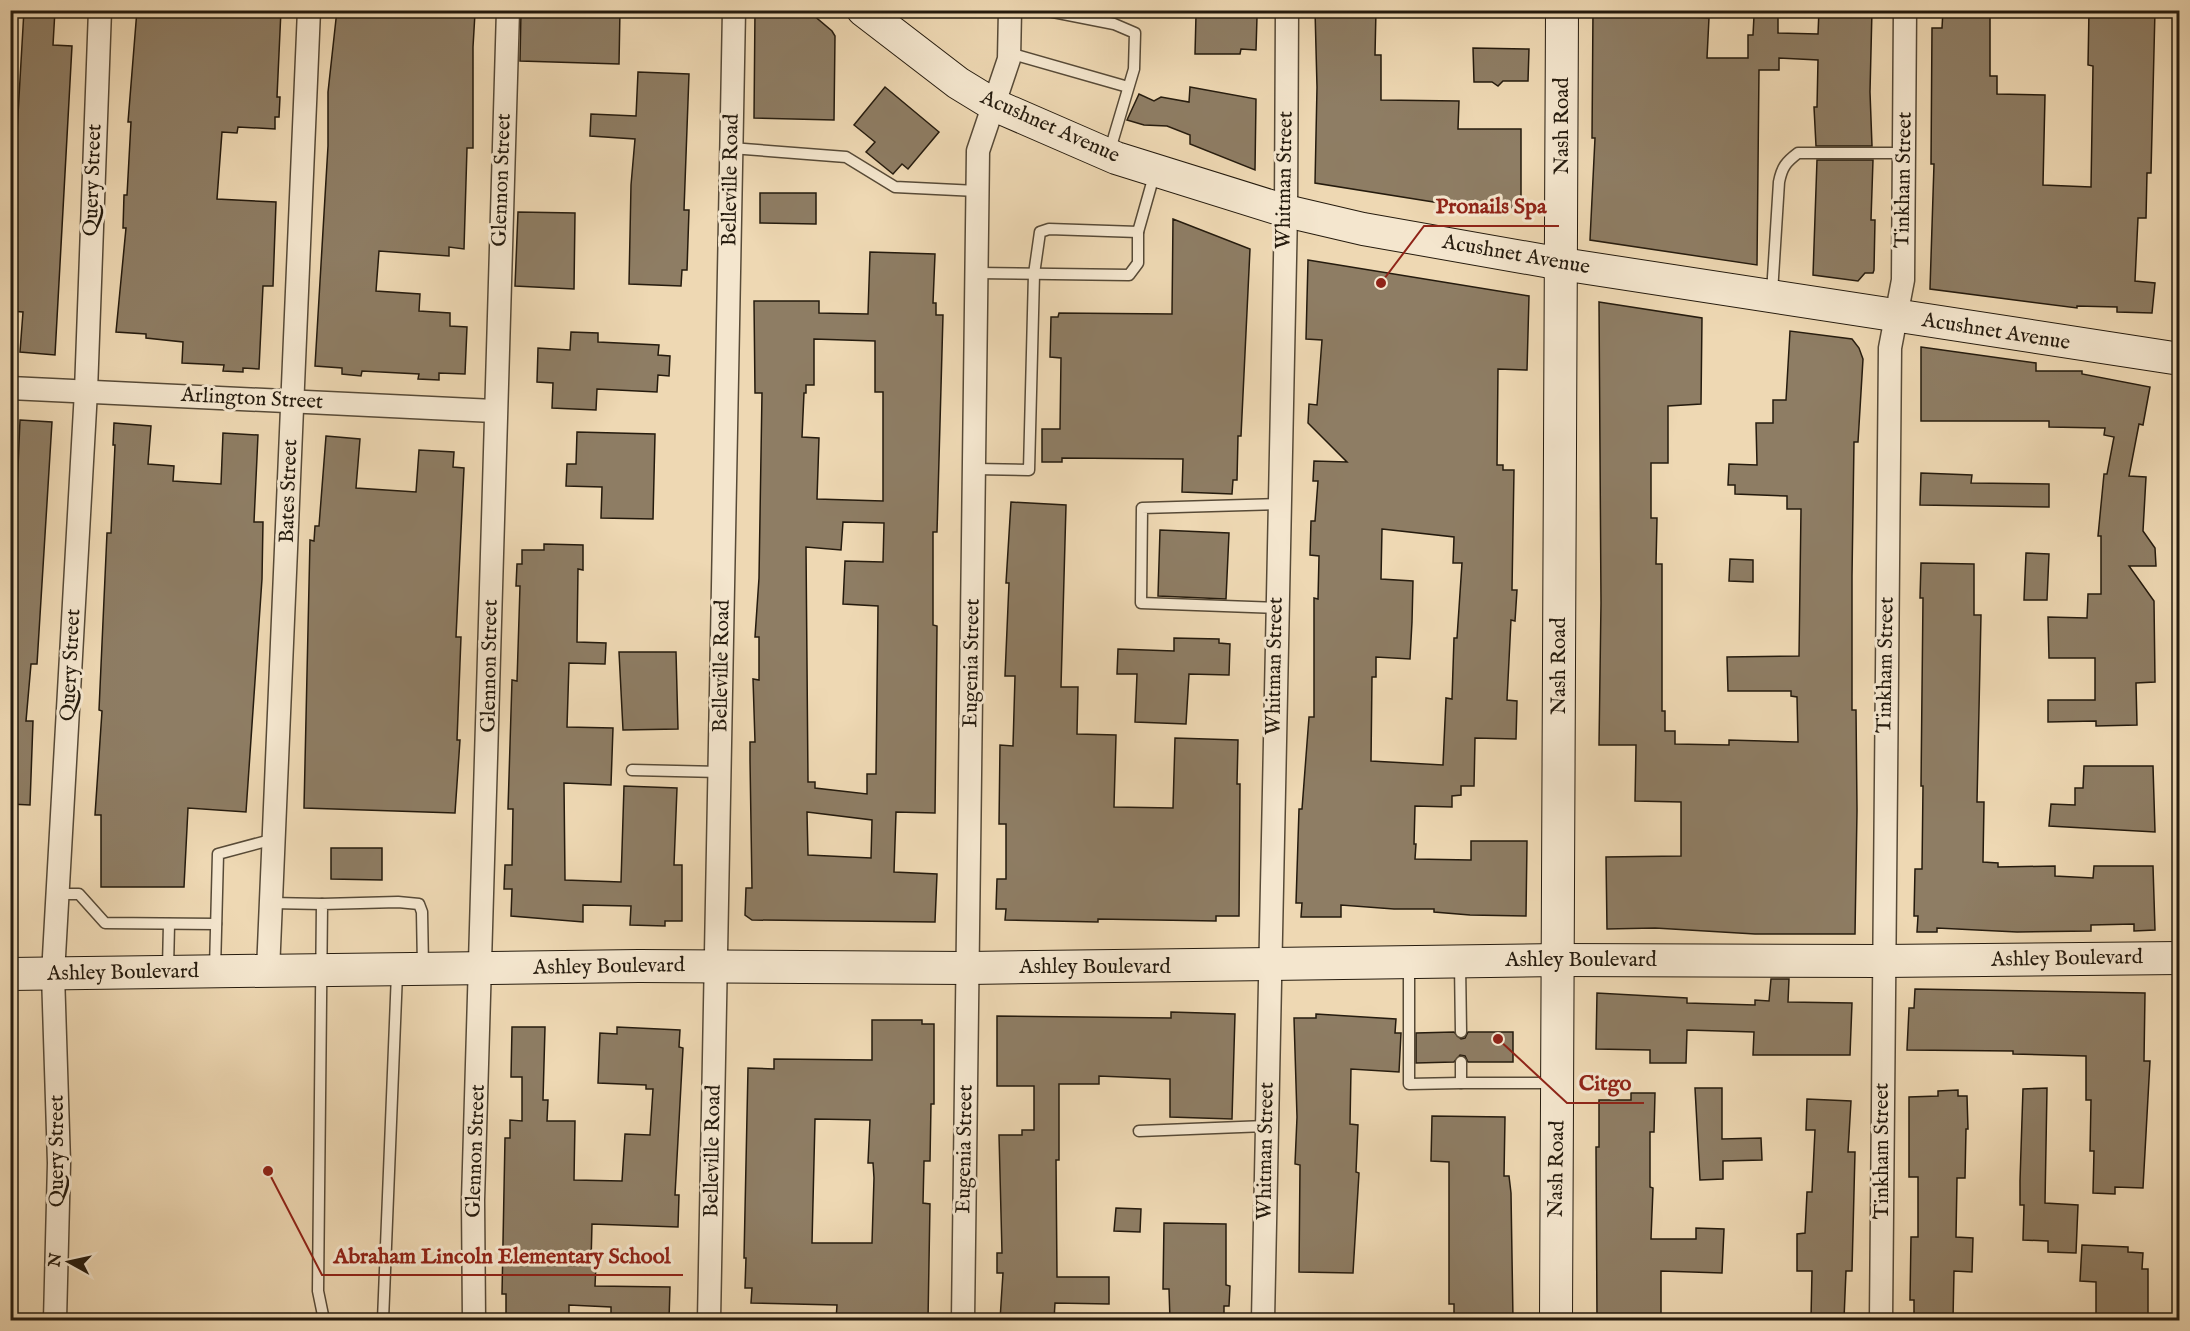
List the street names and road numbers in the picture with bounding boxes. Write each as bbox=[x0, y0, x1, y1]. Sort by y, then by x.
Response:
street label: Nash Road bbox=[1549, 77, 1576, 175]
street label: Acushnet Avenue bbox=[975, 84, 1124, 170]
street label: Whitman Street bbox=[1270, 111, 1300, 249]
street label: Tinkham Street bbox=[1889, 111, 1919, 249]
street label: Glennon Street bbox=[486, 113, 518, 247]
street label: Belleville Road bbox=[716, 113, 746, 247]
street label: Query Street bbox=[78, 123, 108, 237]
street label: Acushnet Avenue bbox=[1439, 229, 1592, 281]
street label: Acushnet Avenue bbox=[1919, 307, 2072, 357]
street label: Arlington Street bbox=[179, 382, 324, 416]
street label: Bates Street bbox=[274, 439, 304, 543]
street label: Tinkham Street bbox=[1871, 596, 1901, 734]
street label: Whitman Street bbox=[1260, 597, 1290, 735]
street label: Eugenia Street bbox=[957, 598, 987, 728]
street label: Glennon Street bbox=[475, 599, 505, 733]
street label: Belleville Road bbox=[707, 599, 737, 733]
street label: Query Street bbox=[55, 608, 87, 722]
street label: Nash Road bbox=[1546, 617, 1573, 715]
street label: Ashley Boulevard bbox=[1990, 944, 2144, 974]
street label: Ashley Boulevard bbox=[1504, 947, 1658, 974]
street label: Ashley Boulevard bbox=[532, 952, 686, 982]
street label: Ashley Boulevard bbox=[1018, 954, 1172, 981]
street label: Ashley Boulevard bbox=[46, 958, 200, 988]
street label: Whitman Street bbox=[1251, 1082, 1281, 1220]
street label: Tinkham Street bbox=[1869, 1083, 1896, 1219]
street label: Glennon Street bbox=[460, 1084, 492, 1218]
street label: Belleville Road bbox=[698, 1084, 728, 1218]
street label: Eugenia Street bbox=[950, 1084, 980, 1214]
street label: Query Street bbox=[44, 1095, 71, 1207]
street label: Nash Road bbox=[1543, 1119, 1571, 1218]

